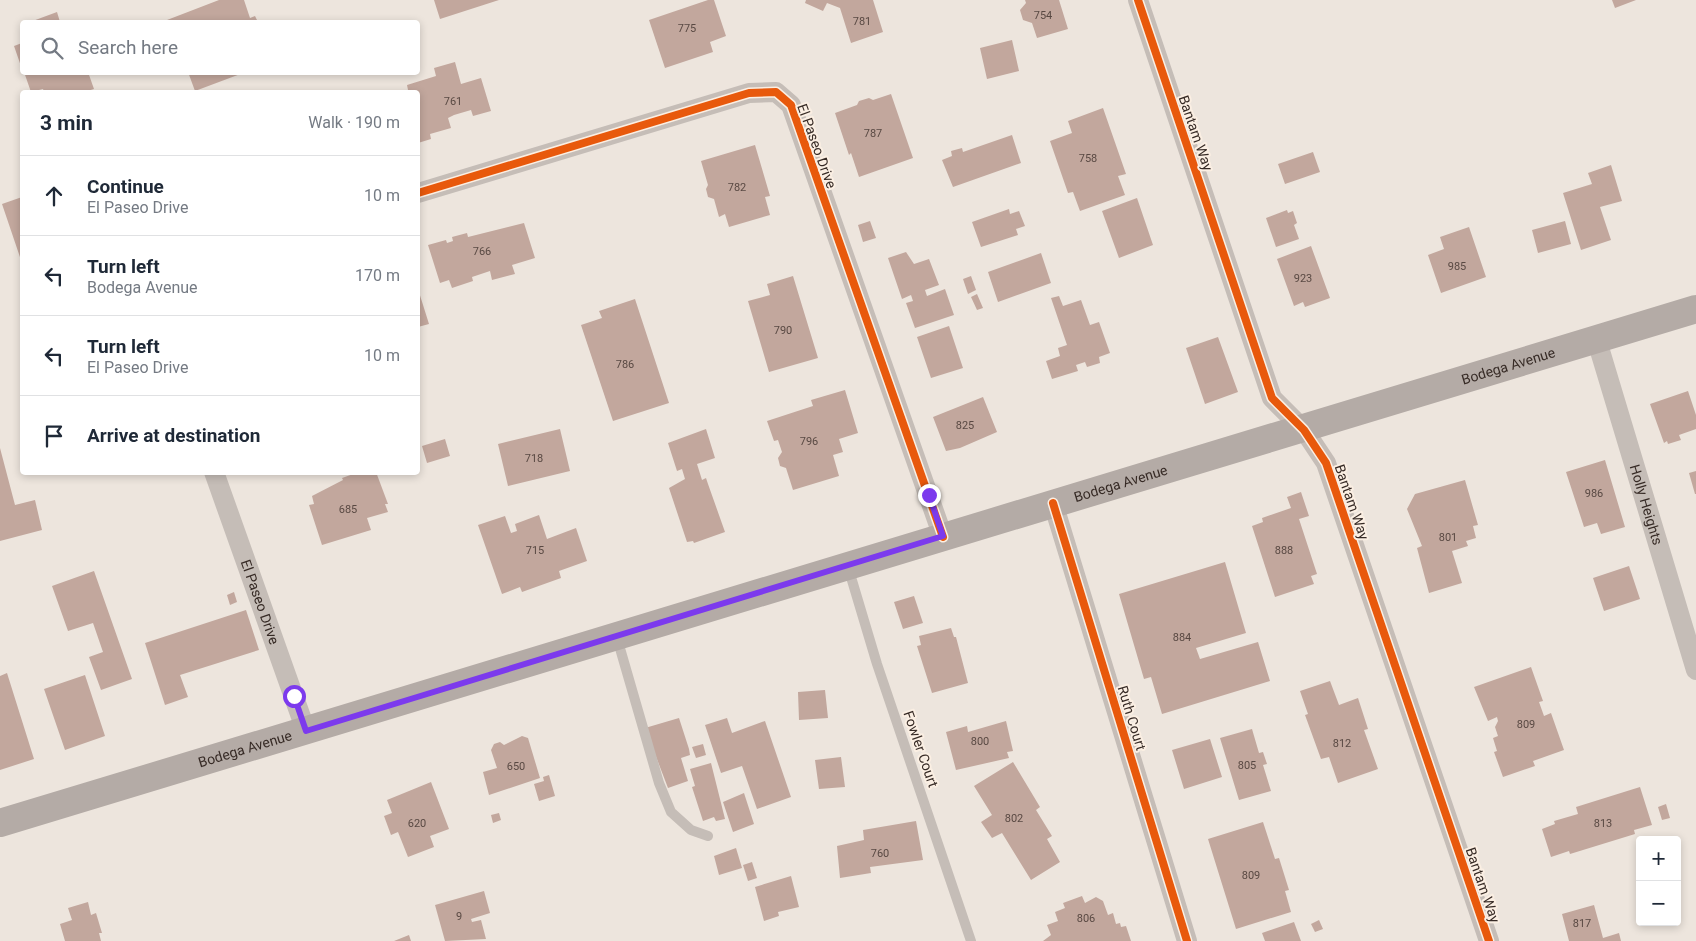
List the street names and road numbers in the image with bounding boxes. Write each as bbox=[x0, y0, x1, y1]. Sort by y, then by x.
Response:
street label: Bantam Way bbox=[1176, 93, 1216, 173]
street label: El Paseo Drive bbox=[794, 102, 840, 190]
street label: Bodega Avenue bbox=[1460, 344, 1557, 388]
street label: Bodega Avenue bbox=[1072, 462, 1169, 505]
street label: Bantam Way bbox=[1332, 462, 1372, 542]
street label: Holly Heights bbox=[1627, 463, 1666, 547]
street label: El Paseo Drive bbox=[238, 557, 283, 647]
street label: Ruth Court bbox=[1115, 684, 1150, 753]
street label: Fowler Court bbox=[900, 709, 942, 790]
street label: Bodega Avenue bbox=[196, 727, 294, 770]
street label: Bantam Way bbox=[1463, 845, 1503, 925]

